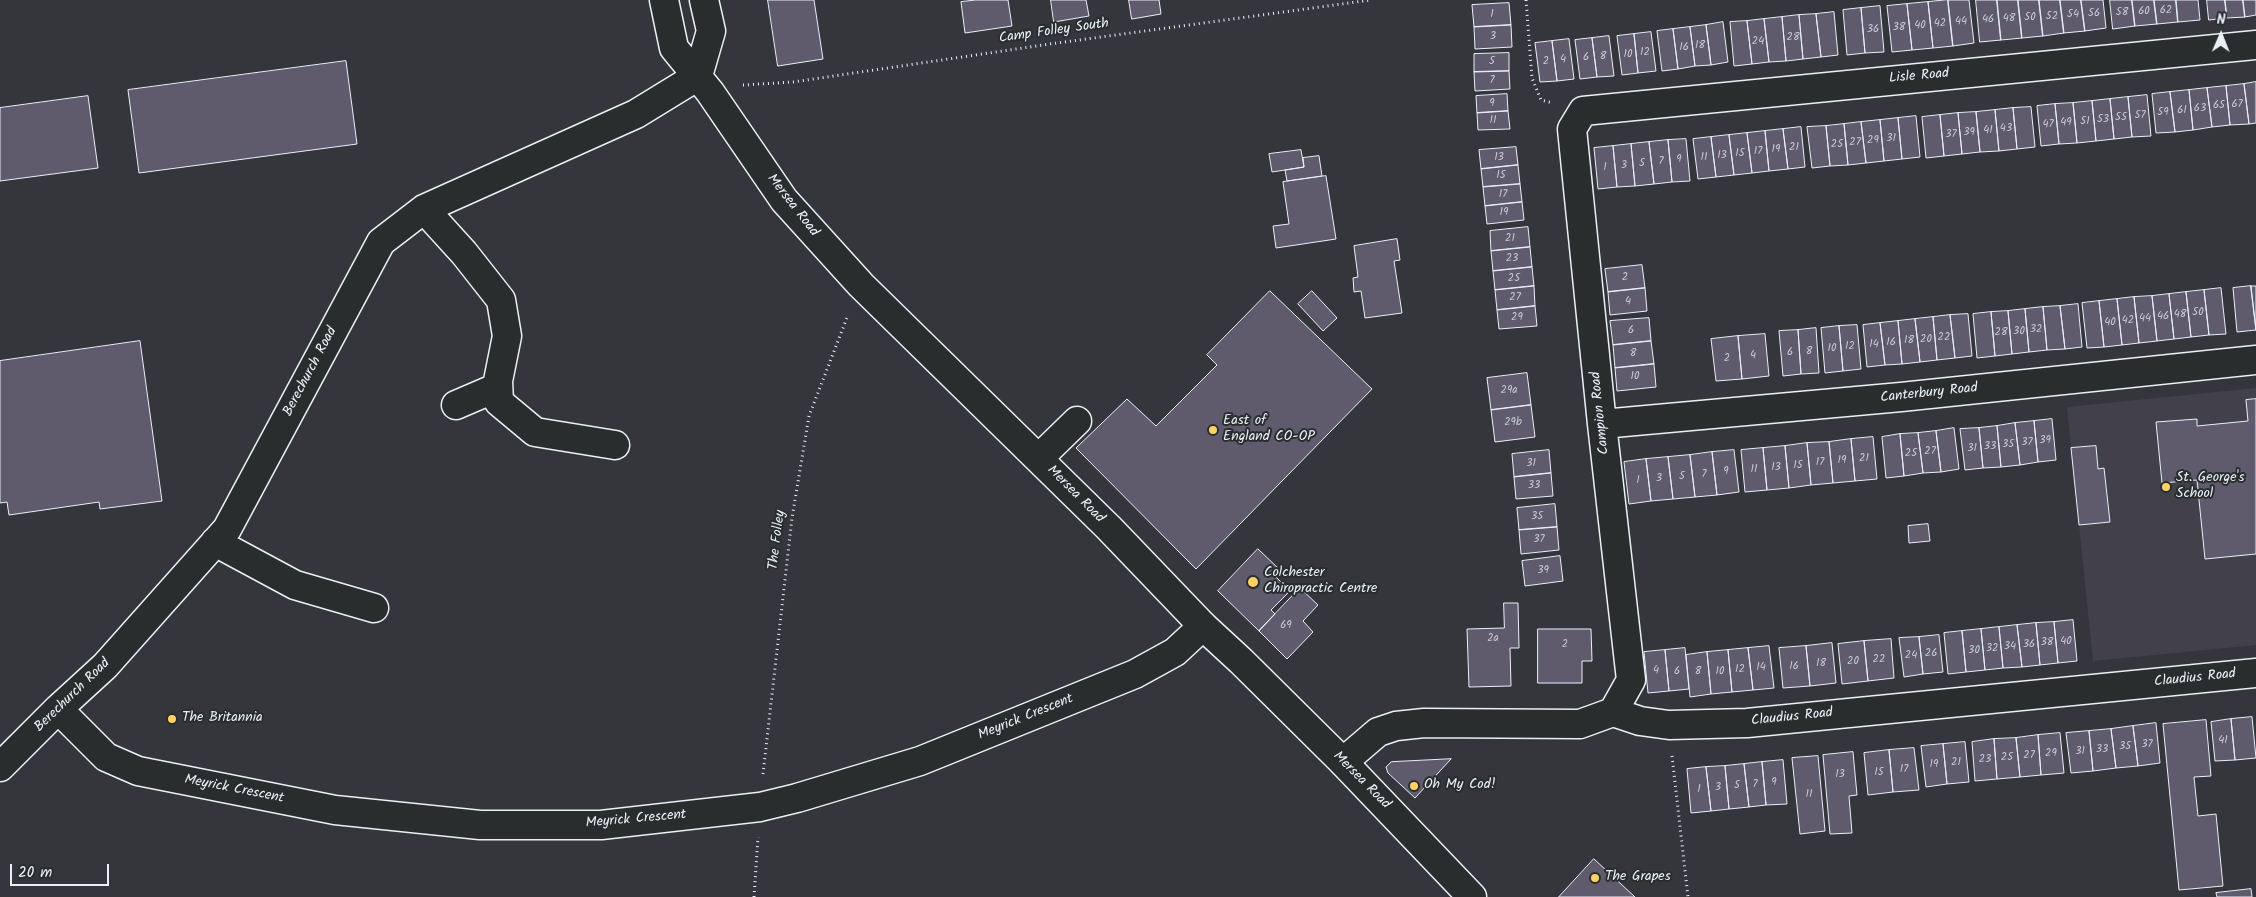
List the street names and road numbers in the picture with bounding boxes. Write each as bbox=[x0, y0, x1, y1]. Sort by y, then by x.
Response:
street label: Camp Folley South bbox=[998, 16, 1110, 48]
street label: Lisle Road bbox=[1888, 66, 1950, 88]
street label: Mersea Road bbox=[762, 171, 822, 241]
street label: Berechurch Road bbox=[280, 324, 342, 420]
street label: Campion Road bbox=[1588, 371, 1614, 455]
street label: Canterbury Road bbox=[1880, 381, 1978, 407]
street label: Mersea Road bbox=[1043, 463, 1107, 527]
street label: The Folley bbox=[766, 509, 790, 571]
street label: Berechurch Road bbox=[32, 656, 114, 736]
street label: Claudius Road bbox=[2153, 666, 2237, 692]
street label: Meyrick Crescent bbox=[976, 691, 1076, 745]
street label: Claudius Road bbox=[1750, 705, 1834, 731]
street label: Mersea Road bbox=[1329, 749, 1393, 813]
street label: Meyrick Crescent bbox=[183, 772, 285, 808]
street label: Meyrick Crescent bbox=[585, 807, 687, 833]

